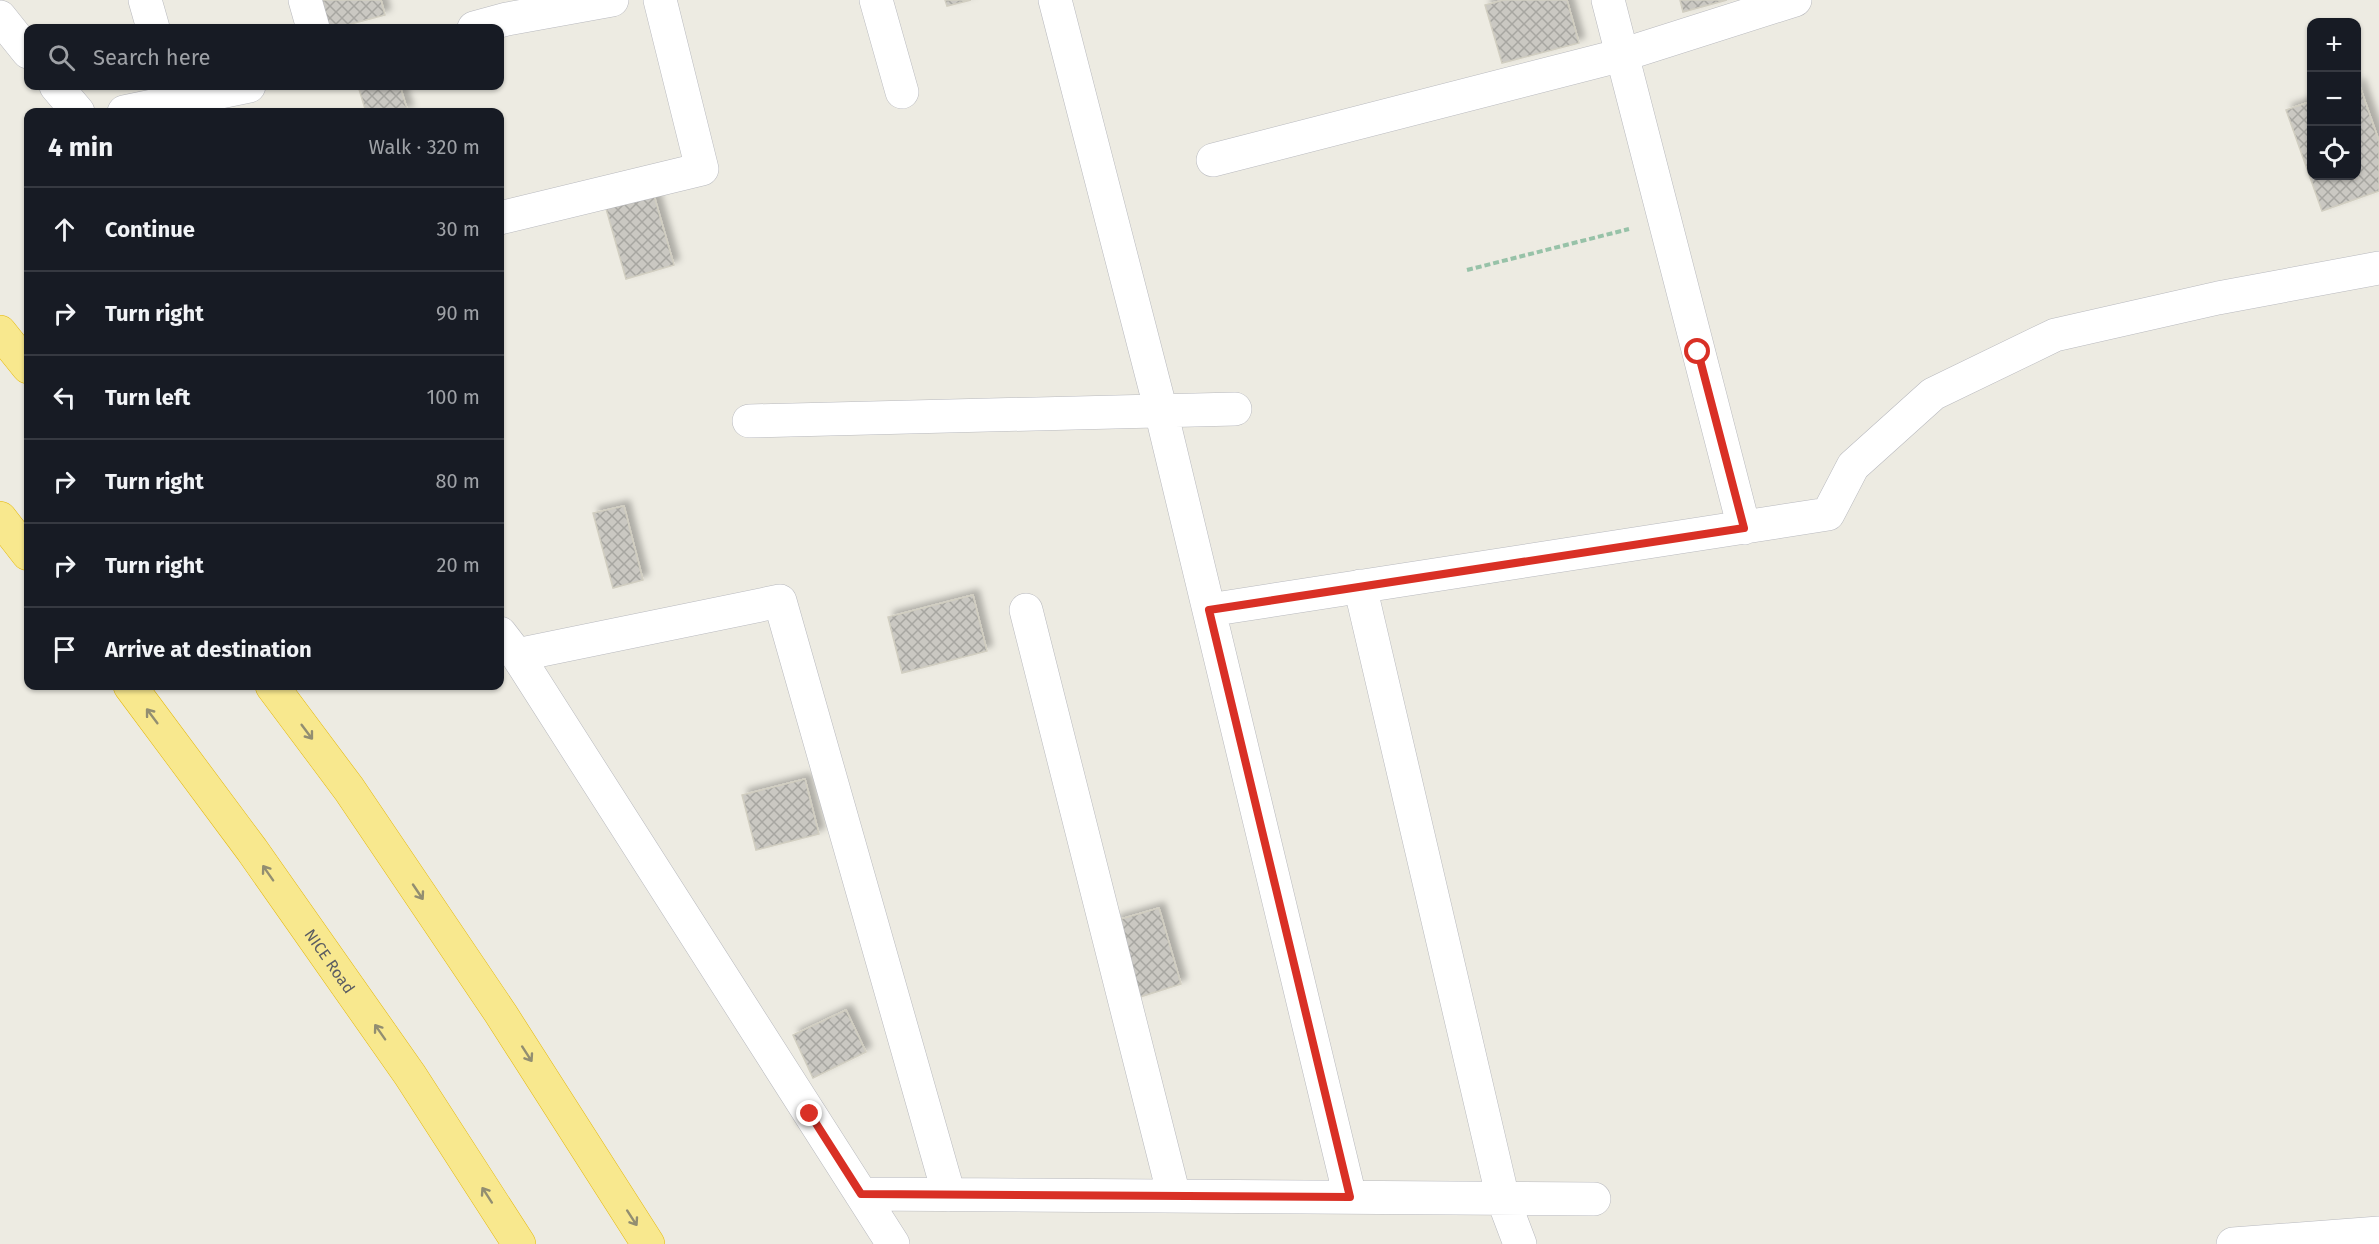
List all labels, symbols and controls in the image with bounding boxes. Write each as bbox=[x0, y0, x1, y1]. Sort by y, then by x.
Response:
map controls bbox=[2307, 18, 2361, 180]
button: + bbox=[2307, 18, 2361, 72]
search box bbox=[24, 24, 504, 90]
icon: search bbox=[45, 41, 78, 74]
text: Search here bbox=[93, 44, 211, 71]
button: − bbox=[2307, 72, 2361, 126]
button: locate bbox=[2307, 126, 2361, 180]
text: 4 min bbox=[48, 132, 113, 163]
text: Walk · 320 m bbox=[369, 135, 480, 159]
icon: ahead bbox=[48, 213, 81, 246]
text: Continue bbox=[105, 216, 195, 243]
text: 30 m bbox=[436, 217, 480, 241]
icon: right bbox=[48, 297, 81, 330]
text: Turn right bbox=[105, 300, 204, 327]
text: 90 m bbox=[436, 301, 480, 325]
route start bbox=[1684, 338, 1710, 364]
icon: left bbox=[48, 381, 81, 414]
text: Turn left bbox=[105, 384, 190, 411]
text: 100 m bbox=[427, 385, 480, 409]
icon: right bbox=[48, 465, 81, 498]
text: Turn right bbox=[105, 468, 204, 495]
text: 80 m bbox=[435, 469, 480, 493]
icon: right bbox=[48, 549, 81, 582]
text: Turn right bbox=[105, 552, 204, 579]
text: 20 m bbox=[437, 553, 480, 577]
icon: arrive bbox=[48, 633, 81, 666]
text: Arrive at destination bbox=[105, 636, 312, 663]
one-way arrow bbox=[146, 708, 158, 724]
one-way arrow bbox=[300, 724, 313, 740]
one-way arrow bbox=[262, 865, 274, 881]
one-way arrow bbox=[412, 883, 424, 900]
street label: NICE Road bbox=[300, 925, 359, 997]
one-way arrow bbox=[374, 1025, 386, 1041]
one-way arrow bbox=[520, 1046, 533, 1063]
route end bbox=[796, 1100, 822, 1126]
one-way arrow bbox=[481, 1187, 493, 1204]
one-way arrow bbox=[627, 1209, 639, 1226]

